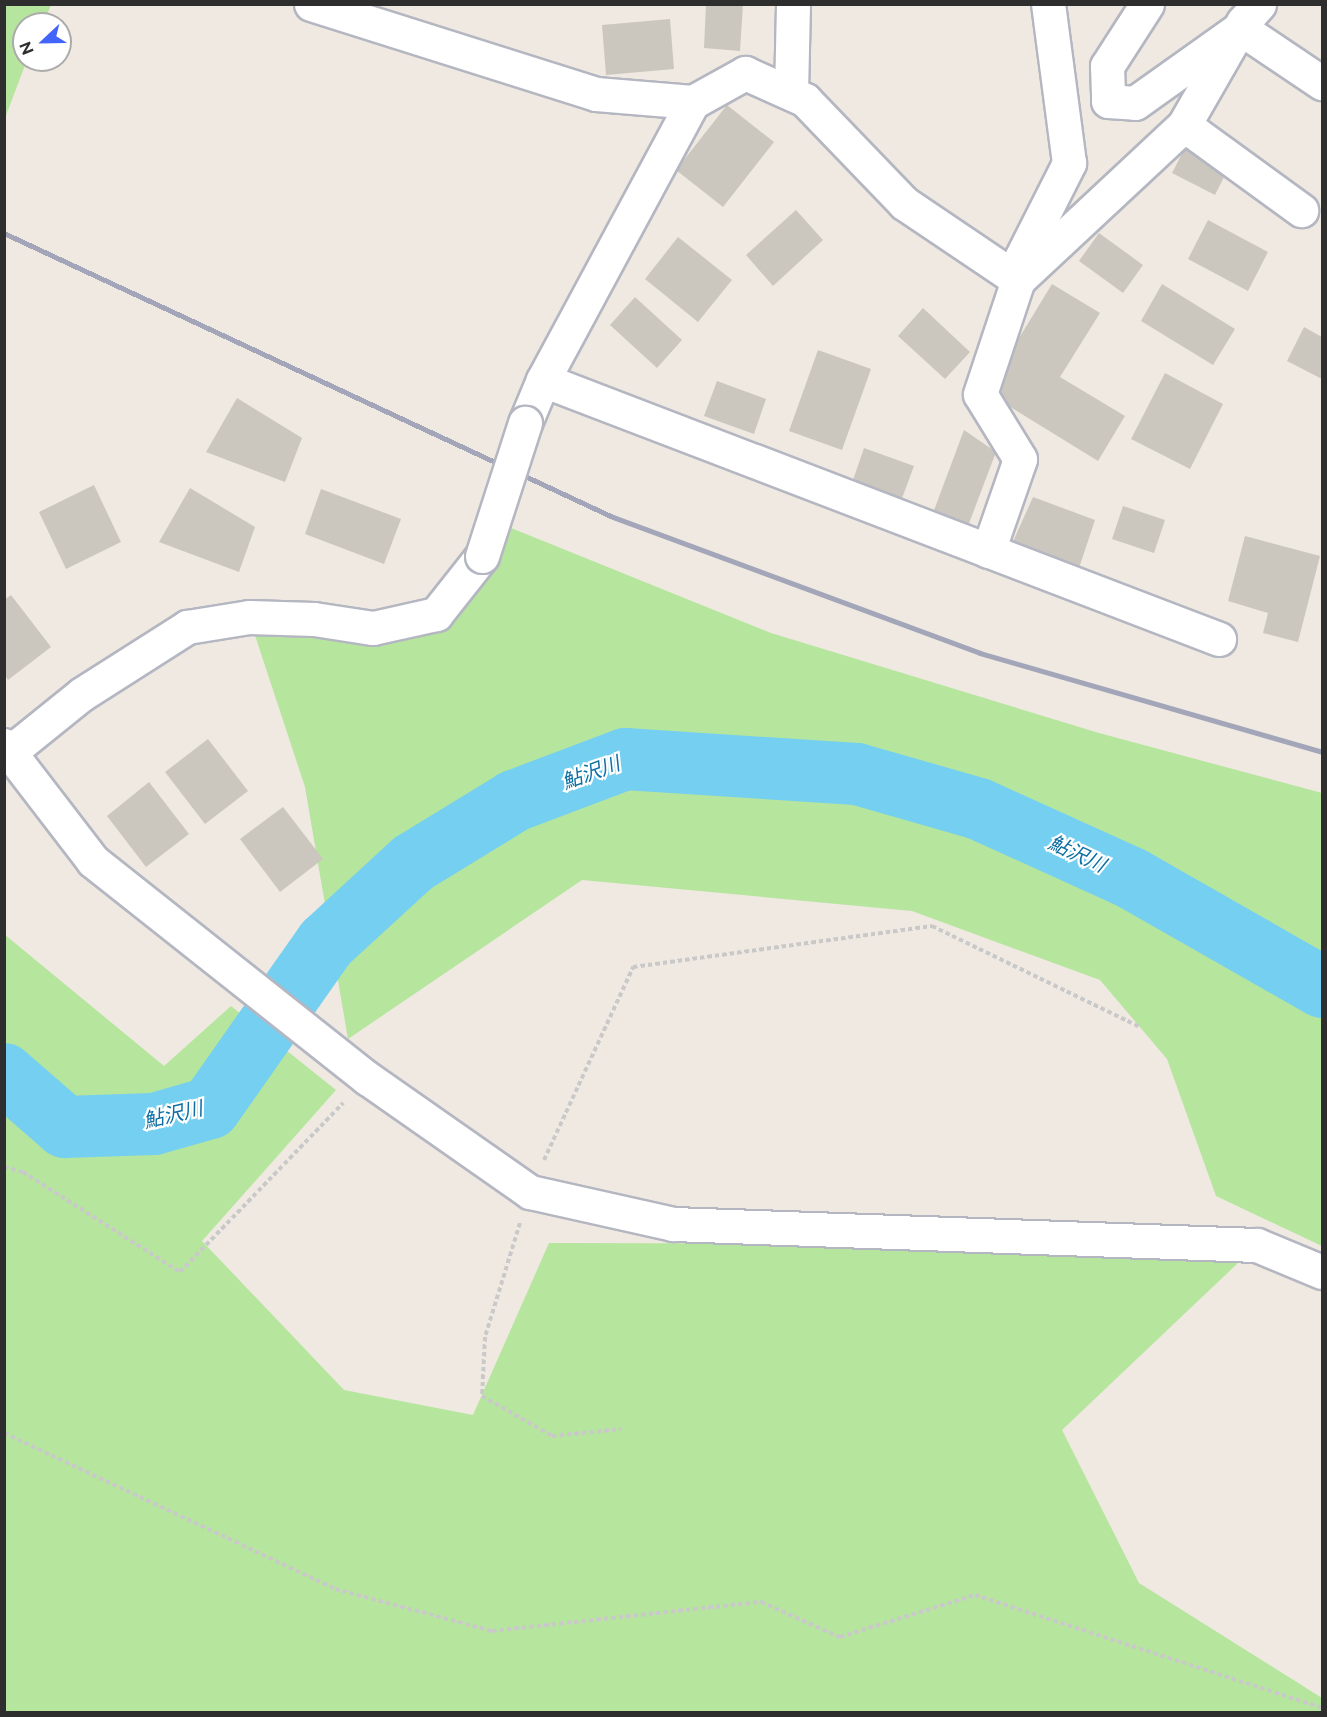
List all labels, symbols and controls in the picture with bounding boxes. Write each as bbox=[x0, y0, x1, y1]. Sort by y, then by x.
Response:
north arrow bbox=[12, 12, 72, 72]
text: N bbox=[16, 39, 38, 57]
water label: 鮎沢川 bbox=[559, 751, 623, 795]
water label: 鮎沢川 bbox=[1045, 830, 1109, 878]
water label: 鮎沢川 bbox=[141, 1097, 205, 1133]

